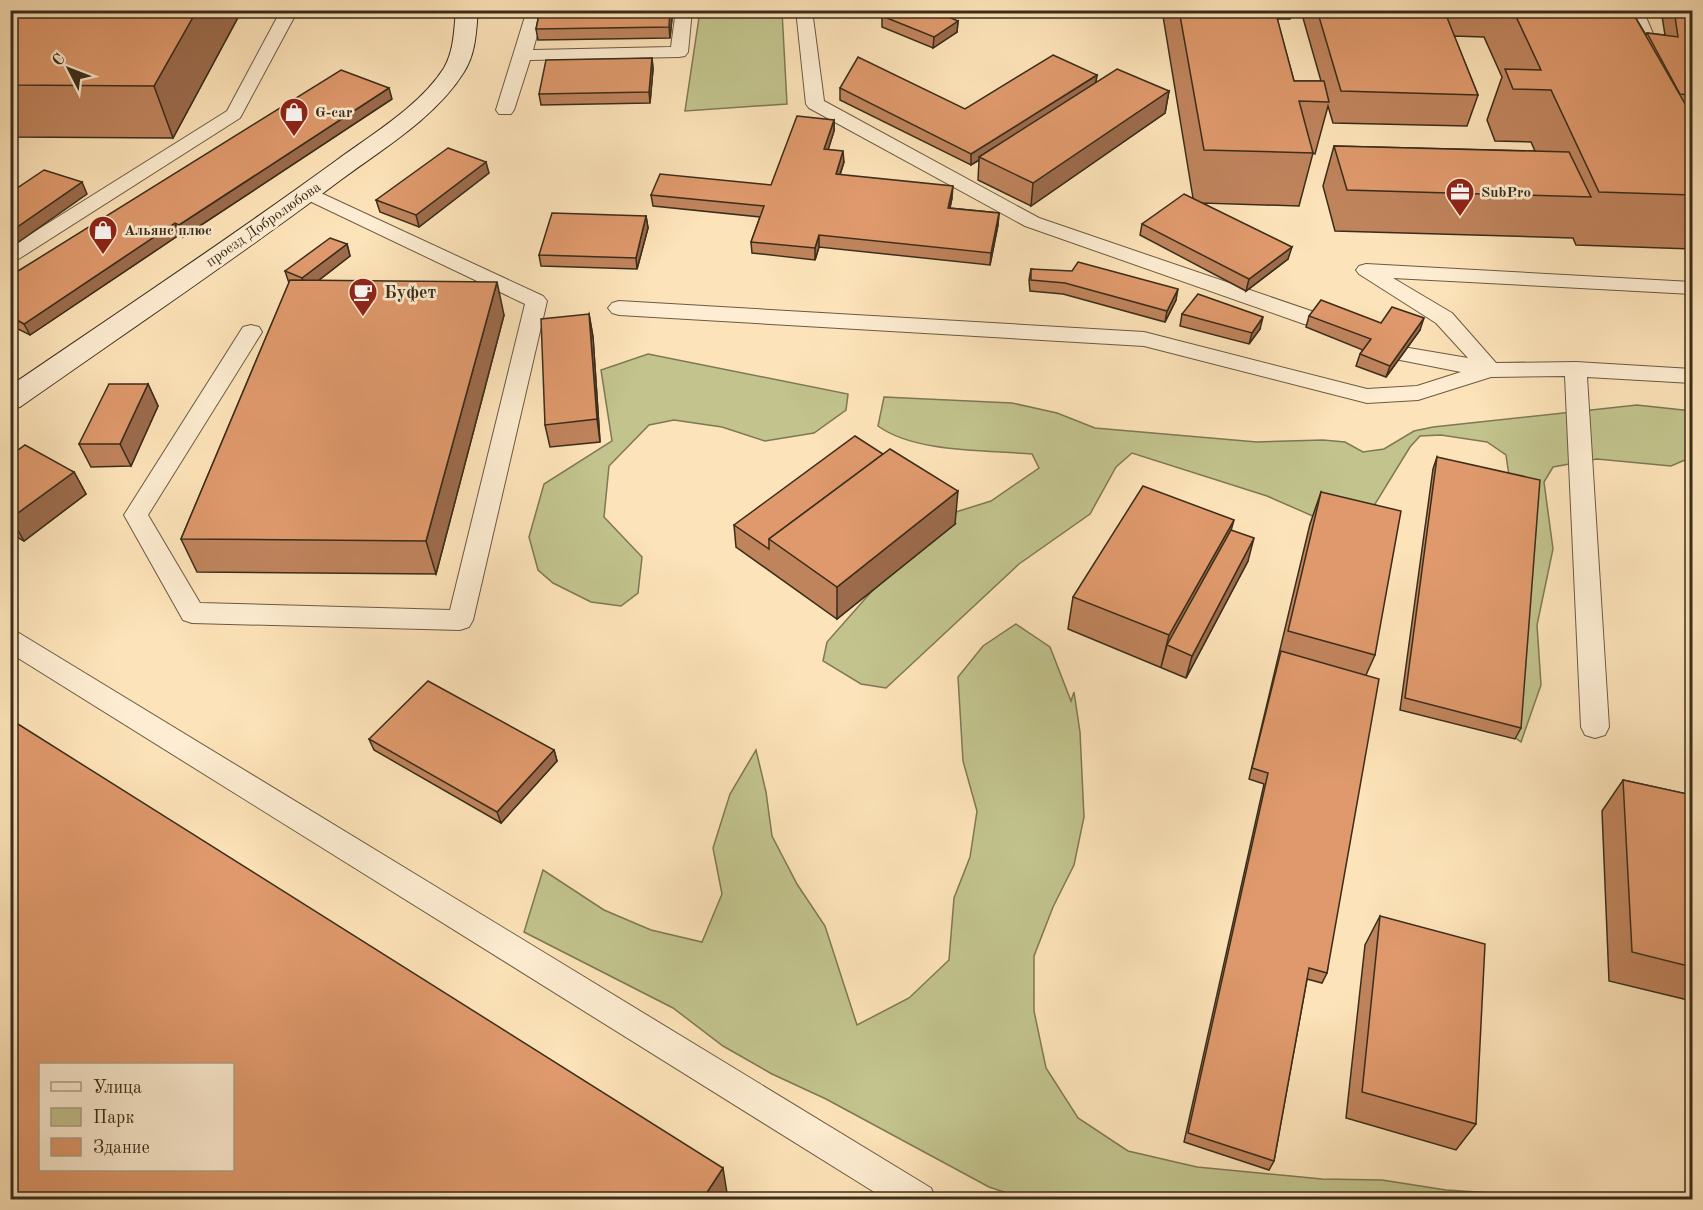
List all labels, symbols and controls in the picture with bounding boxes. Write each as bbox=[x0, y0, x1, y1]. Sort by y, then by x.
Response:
north arrow bbox=[39, 39, 99, 99]
text: С bbox=[50, 51, 69, 70]
shop icon: G-car bbox=[278, 96, 310, 138]
place label: G-car bbox=[315, 106, 353, 121]
office icon: SubPro bbox=[1444, 176, 1476, 218]
street label: проезд Добролюбова bbox=[204, 180, 325, 271]
place label: SubPro bbox=[1481, 186, 1531, 201]
shop icon: Альянс плюс bbox=[87, 214, 119, 256]
place label: Альянс плюс bbox=[124, 224, 212, 239]
cafe icon: Буфет bbox=[347, 276, 379, 318]
place label: Буфет bbox=[384, 284, 437, 303]
legend bbox=[39, 1063, 234, 1171]
text: Улица bbox=[93, 1079, 142, 1097]
text: Парк bbox=[93, 1109, 134, 1127]
text: Здание bbox=[93, 1139, 150, 1157]

